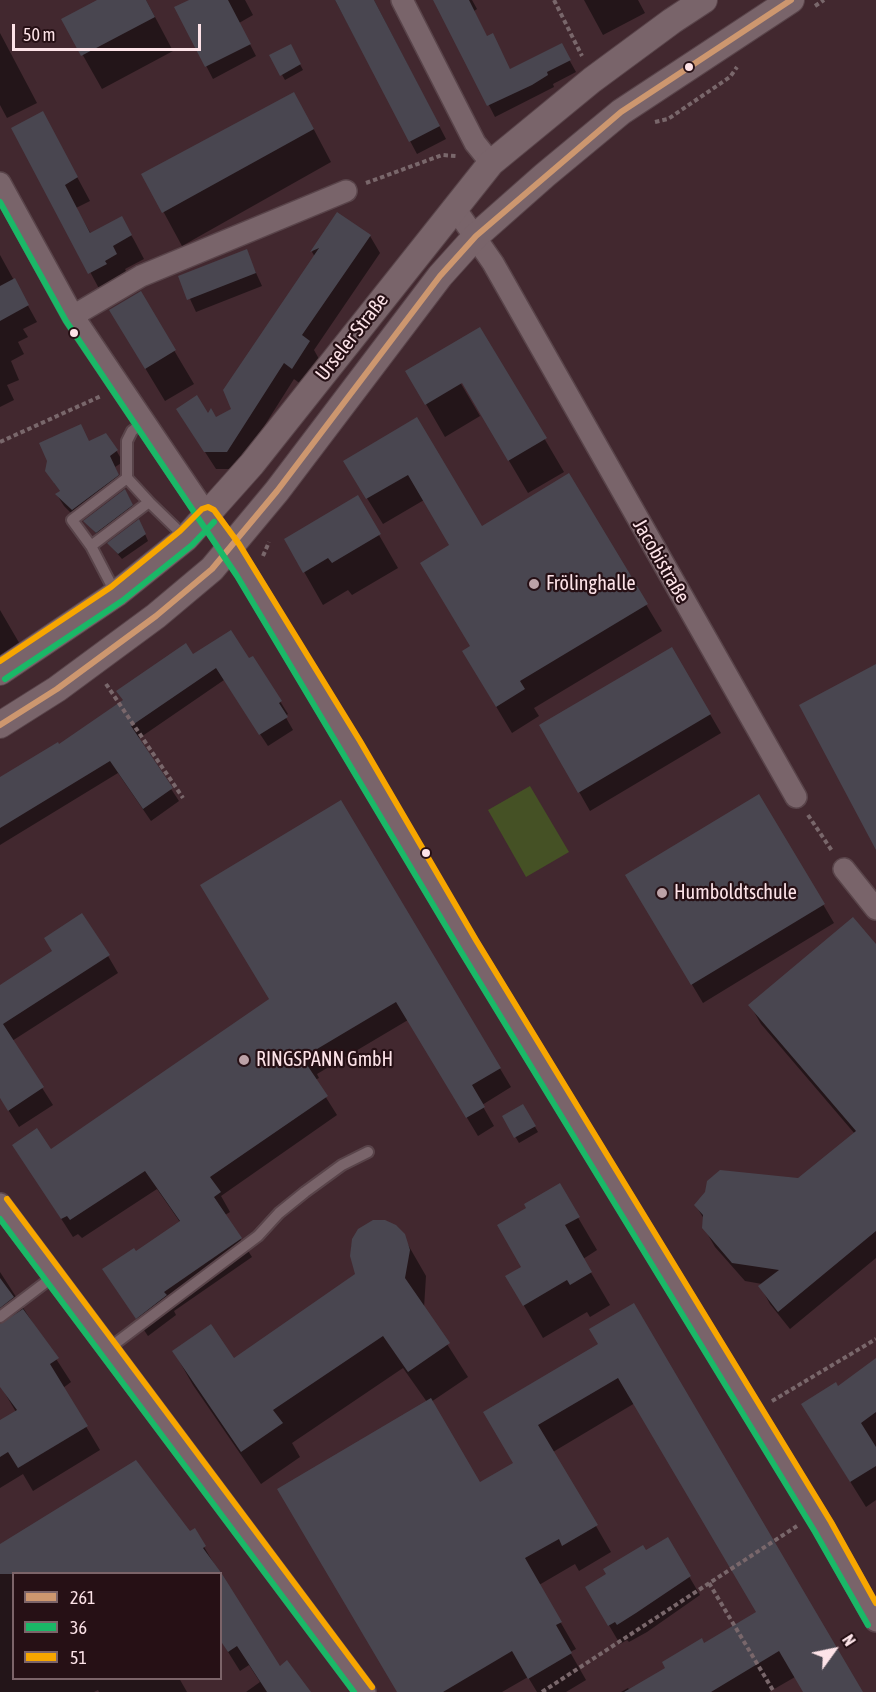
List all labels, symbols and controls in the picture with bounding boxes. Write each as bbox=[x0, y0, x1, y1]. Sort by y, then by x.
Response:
scale bar bbox=[15, 12, 204, 50]
text: 50 m bbox=[23, 24, 55, 45]
unlabelled marker bbox=[683, 61, 695, 73]
street label: Urseler Straße bbox=[310, 289, 394, 385]
unlabelled marker bbox=[68, 327, 80, 339]
street label: Jacobistraße bbox=[627, 515, 695, 607]
place label: Frölinghalle bbox=[546, 572, 636, 596]
marker: Frölinghalle bbox=[527, 577, 541, 591]
unlabelled marker bbox=[420, 847, 432, 859]
place label: Humboldtschule bbox=[674, 881, 797, 905]
marker: Humboldtschule bbox=[655, 886, 669, 900]
place label: RINGSPANN GmbH bbox=[256, 1048, 393, 1072]
marker: RINGSPANN GmbH bbox=[237, 1053, 251, 1067]
legend bbox=[12, 1572, 222, 1680]
text: 261 bbox=[70, 1587, 95, 1608]
text: 36 bbox=[70, 1617, 87, 1638]
north arrow bbox=[804, 1620, 864, 1680]
text: N bbox=[839, 1631, 859, 1649]
text: 51 bbox=[70, 1647, 87, 1668]

